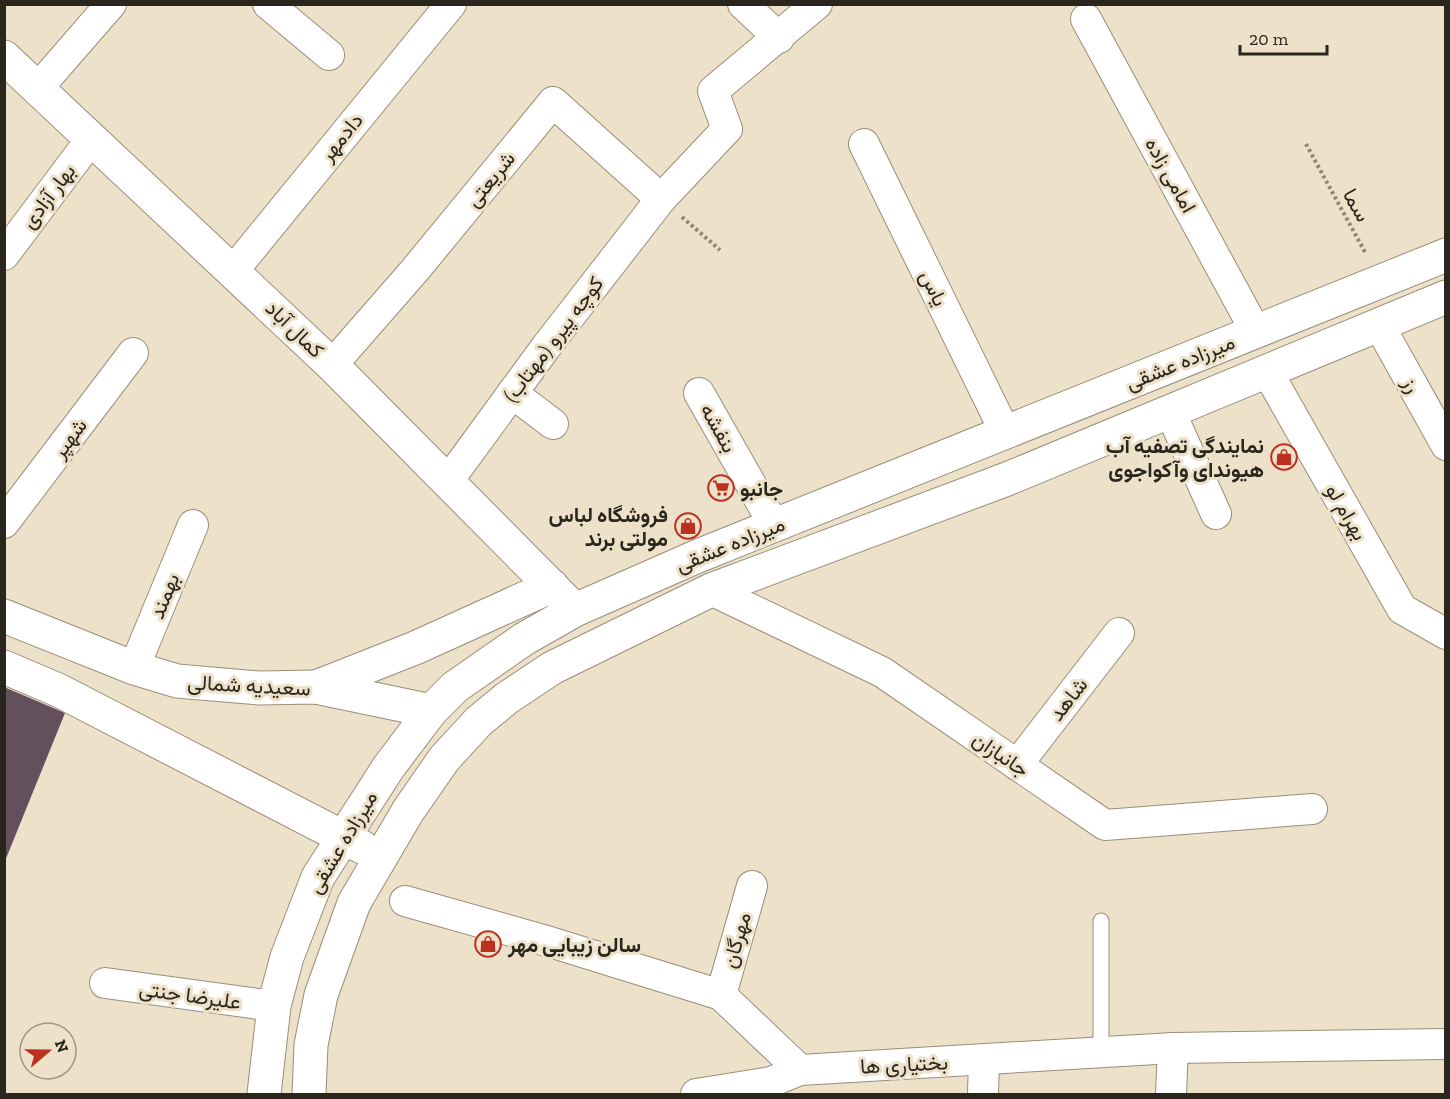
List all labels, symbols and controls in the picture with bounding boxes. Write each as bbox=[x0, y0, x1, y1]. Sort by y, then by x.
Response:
scale bar bbox=[1240, 18, 1327, 56]
text: 20 m bbox=[1249, 28, 1289, 50]
street label: دادمهر bbox=[313, 108, 369, 168]
street label: امامی زاده bbox=[1139, 133, 1202, 217]
street label: شریعتی bbox=[460, 146, 521, 213]
street label: بهار آزادی bbox=[16, 159, 81, 234]
street label: سما bbox=[1338, 184, 1376, 226]
street label: یاس bbox=[915, 266, 953, 310]
street label: کوچه پیرو (مهتاب) bbox=[498, 271, 610, 408]
street label: کمال آباد bbox=[261, 295, 329, 363]
street label: میرزاده عشقی bbox=[1122, 329, 1239, 396]
street label: رز bbox=[1396, 372, 1426, 398]
street label: بنفشه bbox=[695, 399, 743, 457]
street label: شهپر bbox=[45, 413, 94, 465]
place label: نمایندگی تصفیه آب هیوندای وآکواجوی bbox=[1106, 433, 1264, 483]
shop icon: نمایندگی تصفیه آب هیوندای وآکواجوی bbox=[1269, 442, 1299, 472]
supermarket icon: جانبو bbox=[706, 473, 736, 503]
place label: جانبو bbox=[740, 476, 783, 502]
street label: بهرام لو bbox=[1319, 479, 1373, 546]
place label: فروشگاه لباس مولتی برند bbox=[548, 502, 668, 552]
street label: میرزاده عشقی bbox=[672, 511, 789, 578]
shop icon: فروشگاه لباس مولتی برند bbox=[673, 511, 703, 541]
street label: بهمند bbox=[144, 570, 185, 623]
street label: سعیدیه شمالی bbox=[187, 669, 311, 701]
street label: شاهد bbox=[1043, 672, 1093, 726]
street label: جانبازان bbox=[967, 726, 1034, 783]
street label: میرزاده عشقی bbox=[302, 786, 383, 898]
street label: مهرگان bbox=[716, 909, 757, 971]
shop icon: سالن زیبایی مهر bbox=[473, 929, 503, 959]
place label: سالن زیبایی مهر bbox=[507, 932, 641, 958]
street label: علیرضا جنتی bbox=[137, 975, 243, 1016]
north arrow bbox=[18, 1021, 78, 1081]
text: N bbox=[51, 1037, 73, 1055]
street label: بختیاری ها bbox=[859, 1049, 949, 1080]

